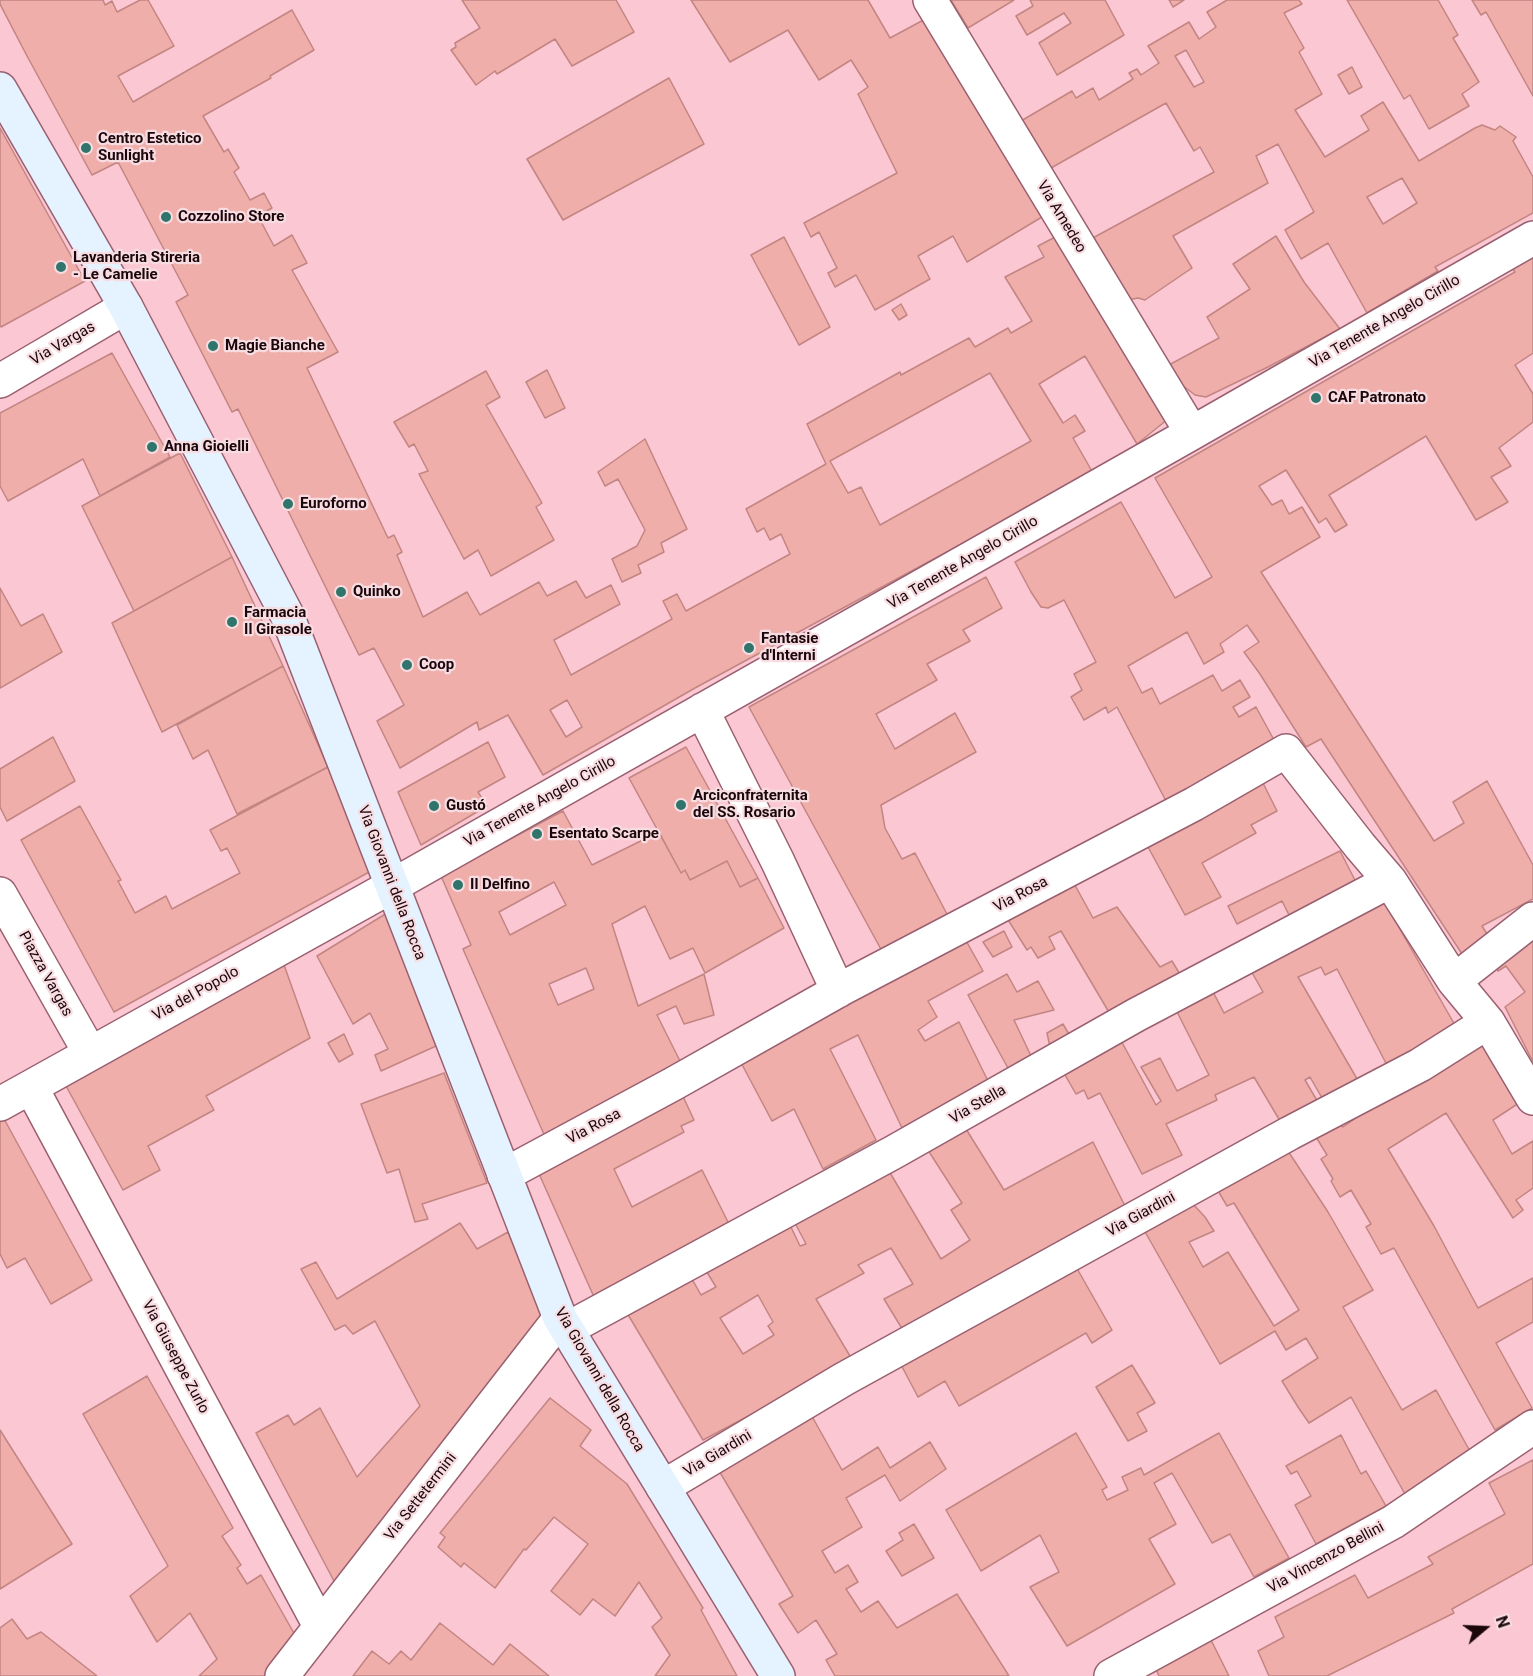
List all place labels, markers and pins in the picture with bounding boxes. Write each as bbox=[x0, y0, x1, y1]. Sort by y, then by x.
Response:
place label: Centro Estetico Sunlight bbox=[98, 130, 202, 165]
marker: Centro Estetico Sunlight bbox=[79, 141, 93, 155]
place label: Cozzolino Store bbox=[178, 208, 284, 226]
marker: Cozzolino Store bbox=[159, 210, 173, 224]
place label: Lavanderia Stireria - Le Camelie bbox=[73, 249, 200, 284]
marker: Lavanderia Stireria - Le Camelie bbox=[54, 260, 68, 274]
place label: Magie Bianche bbox=[225, 337, 325, 355]
marker: Magie Bianche bbox=[206, 339, 220, 353]
place label: CAF Patronato bbox=[1328, 389, 1426, 407]
marker: CAF Patronato bbox=[1309, 391, 1323, 405]
place label: Anna Gioielli bbox=[164, 438, 249, 456]
marker: Anna Gioielli bbox=[145, 440, 159, 454]
place label: Euroforno bbox=[300, 495, 367, 513]
marker: Euroforno bbox=[281, 497, 295, 511]
place label: Quinko bbox=[353, 583, 401, 601]
marker: Quinko bbox=[334, 585, 348, 599]
place label: Farmacia Il Girasole bbox=[244, 604, 312, 639]
marker: Farmacia Il Girasole bbox=[225, 615, 239, 629]
place label: Fantasie d'Interni bbox=[761, 630, 818, 665]
marker: Fantasie d'Interni bbox=[742, 641, 756, 655]
place label: Coop bbox=[419, 656, 454, 674]
marker: Coop bbox=[400, 658, 414, 672]
place label: Arciconfraternita del SS. Rosario bbox=[693, 787, 808, 822]
place label: Gustó bbox=[446, 797, 486, 815]
marker: Arciconfraternita del SS. Rosario bbox=[674, 798, 688, 812]
marker: Gustó bbox=[427, 799, 441, 813]
place label: Esentato Scarpe bbox=[549, 825, 659, 843]
marker: Esentato Scarpe bbox=[530, 827, 544, 841]
place label: Il Delfino bbox=[470, 876, 530, 894]
marker: Il Delfino bbox=[451, 878, 465, 892]

